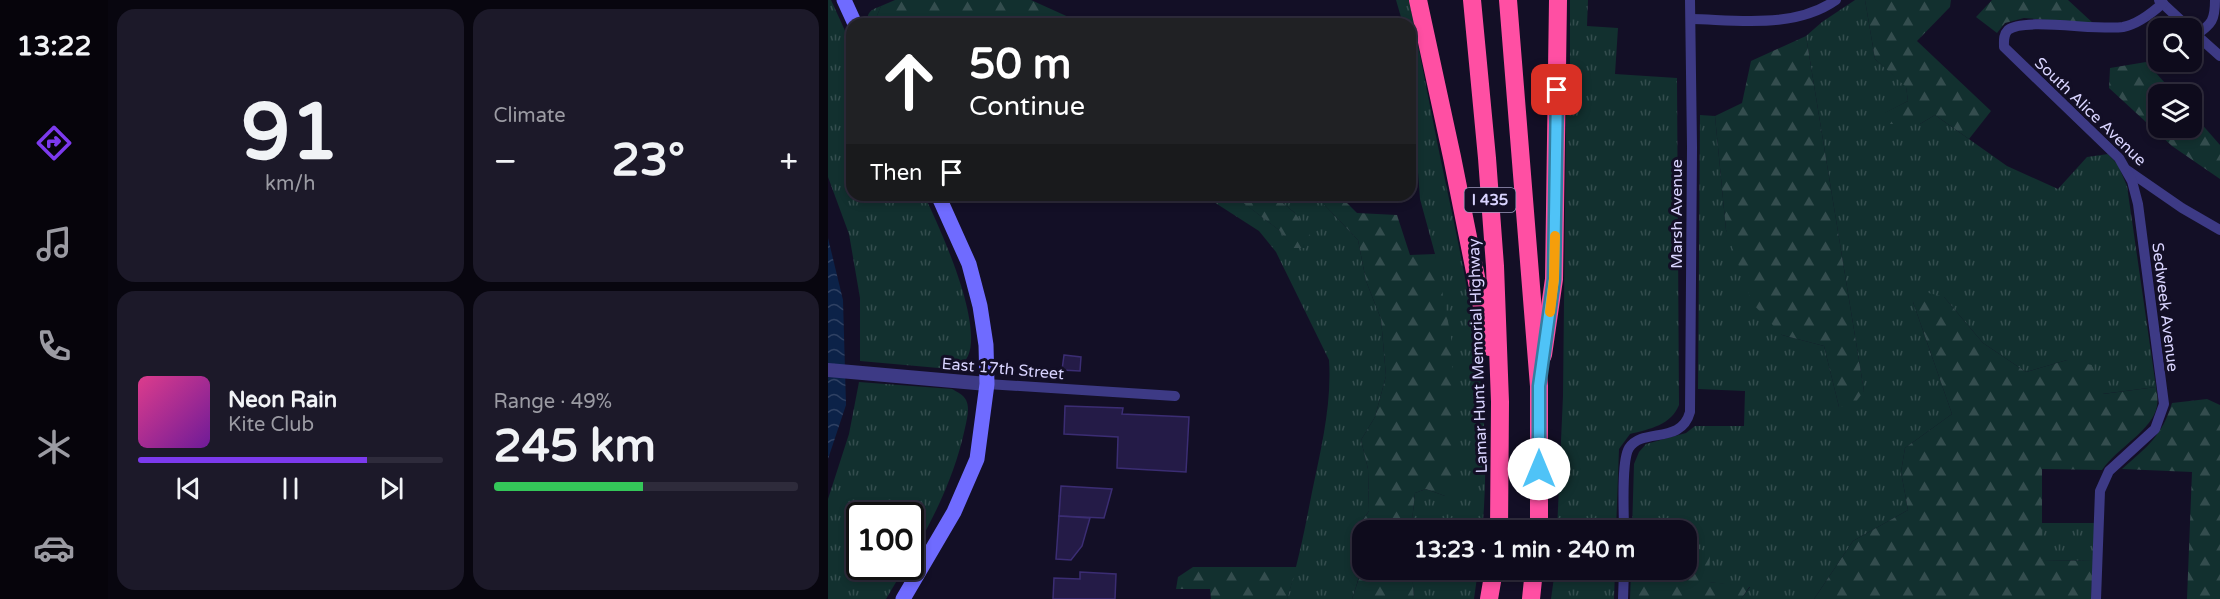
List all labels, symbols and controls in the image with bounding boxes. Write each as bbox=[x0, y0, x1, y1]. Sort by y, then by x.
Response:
map controls bbox=[2148, 18, 2202, 138]
button: search bbox=[2148, 18, 2202, 72]
text: 13:22 bbox=[17, 30, 91, 63]
text: 50 m bbox=[969, 39, 1071, 90]
icon: ahead bbox=[870, 42, 948, 120]
street label: South Alice Avenue bbox=[2030, 53, 2151, 170]
pin bbox=[1531, 64, 1582, 115]
icon: arrive bbox=[1540, 73, 1573, 106]
button: layers bbox=[2148, 84, 2202, 138]
text: 91 bbox=[241, 86, 339, 180]
text: Continue bbox=[969, 90, 1085, 123]
text: Climate bbox=[494, 104, 566, 128]
icon: directions bbox=[33, 122, 75, 164]
text: 23° bbox=[611, 134, 685, 188]
text: − bbox=[494, 142, 517, 181]
text: + bbox=[779, 142, 798, 181]
icon: arrive bbox=[935, 156, 968, 189]
street label: Marsh Avenue bbox=[1667, 159, 1687, 269]
text: Then bbox=[870, 160, 923, 186]
text: km/h bbox=[265, 172, 315, 196]
road number: I 435 bbox=[1464, 188, 1516, 212]
icon: music bbox=[33, 223, 75, 265]
street label: Lamar Hunt Memorial Highway bbox=[1464, 238, 1492, 474]
street label: Sedweek Avenue bbox=[2147, 241, 2183, 373]
icon: phone bbox=[33, 325, 75, 367]
street label: East 17th Street bbox=[941, 354, 1065, 384]
text: Neon Rain bbox=[228, 387, 337, 413]
text: Range · 49% bbox=[494, 390, 612, 414]
text: Kite Club bbox=[228, 413, 314, 437]
text: 245 km bbox=[494, 420, 656, 474]
icon: climate bbox=[33, 426, 75, 468]
position arrow bbox=[1507, 437, 1571, 501]
icon: previous bbox=[172, 472, 205, 505]
icon: pause bbox=[274, 472, 307, 505]
icon: next bbox=[375, 472, 408, 505]
speed limit sign: 100 bbox=[846, 502, 924, 580]
icon: car bbox=[33, 527, 75, 569]
text: 13:23 · 1 min · 240 m bbox=[1414, 537, 1635, 563]

